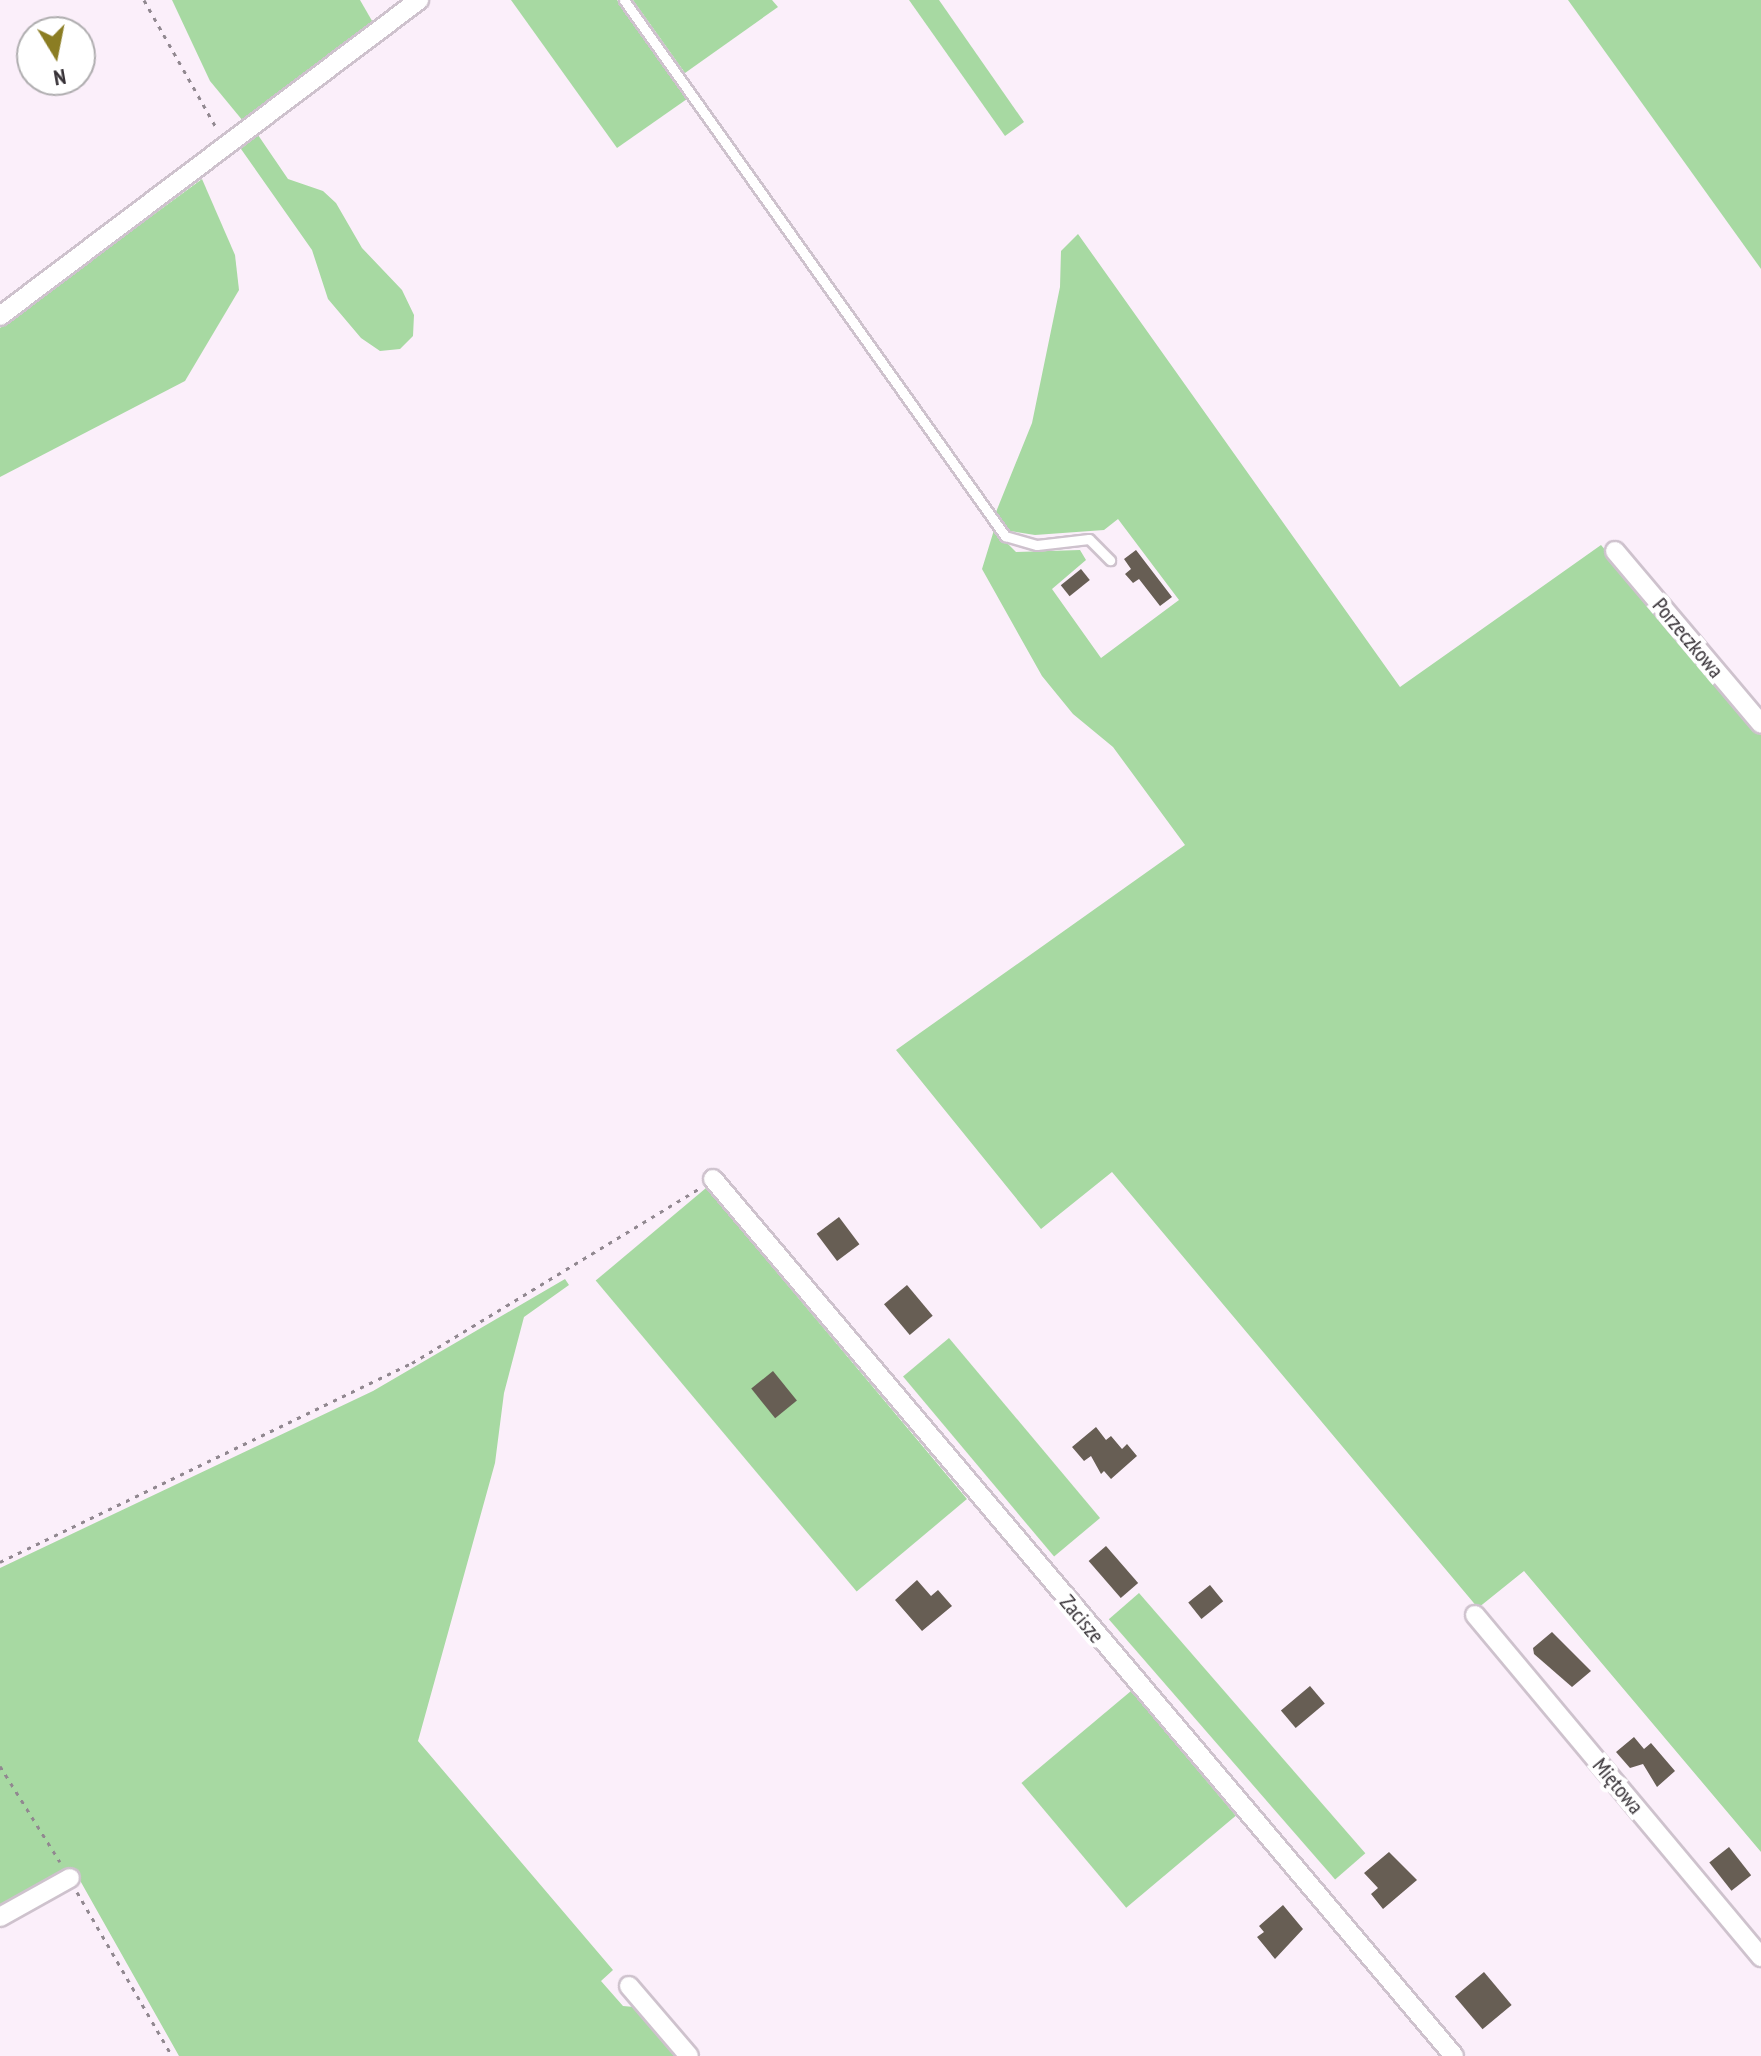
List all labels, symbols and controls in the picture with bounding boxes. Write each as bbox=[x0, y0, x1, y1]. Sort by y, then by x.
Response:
north arrow bbox=[16, 16, 96, 96]
text: N bbox=[52, 63, 68, 92]
street label: Porzeczkowa bbox=[1647, 593, 1729, 683]
street label: Zacisze bbox=[1054, 1589, 1110, 1649]
street label: Miętowa bbox=[1587, 1753, 1649, 1819]

